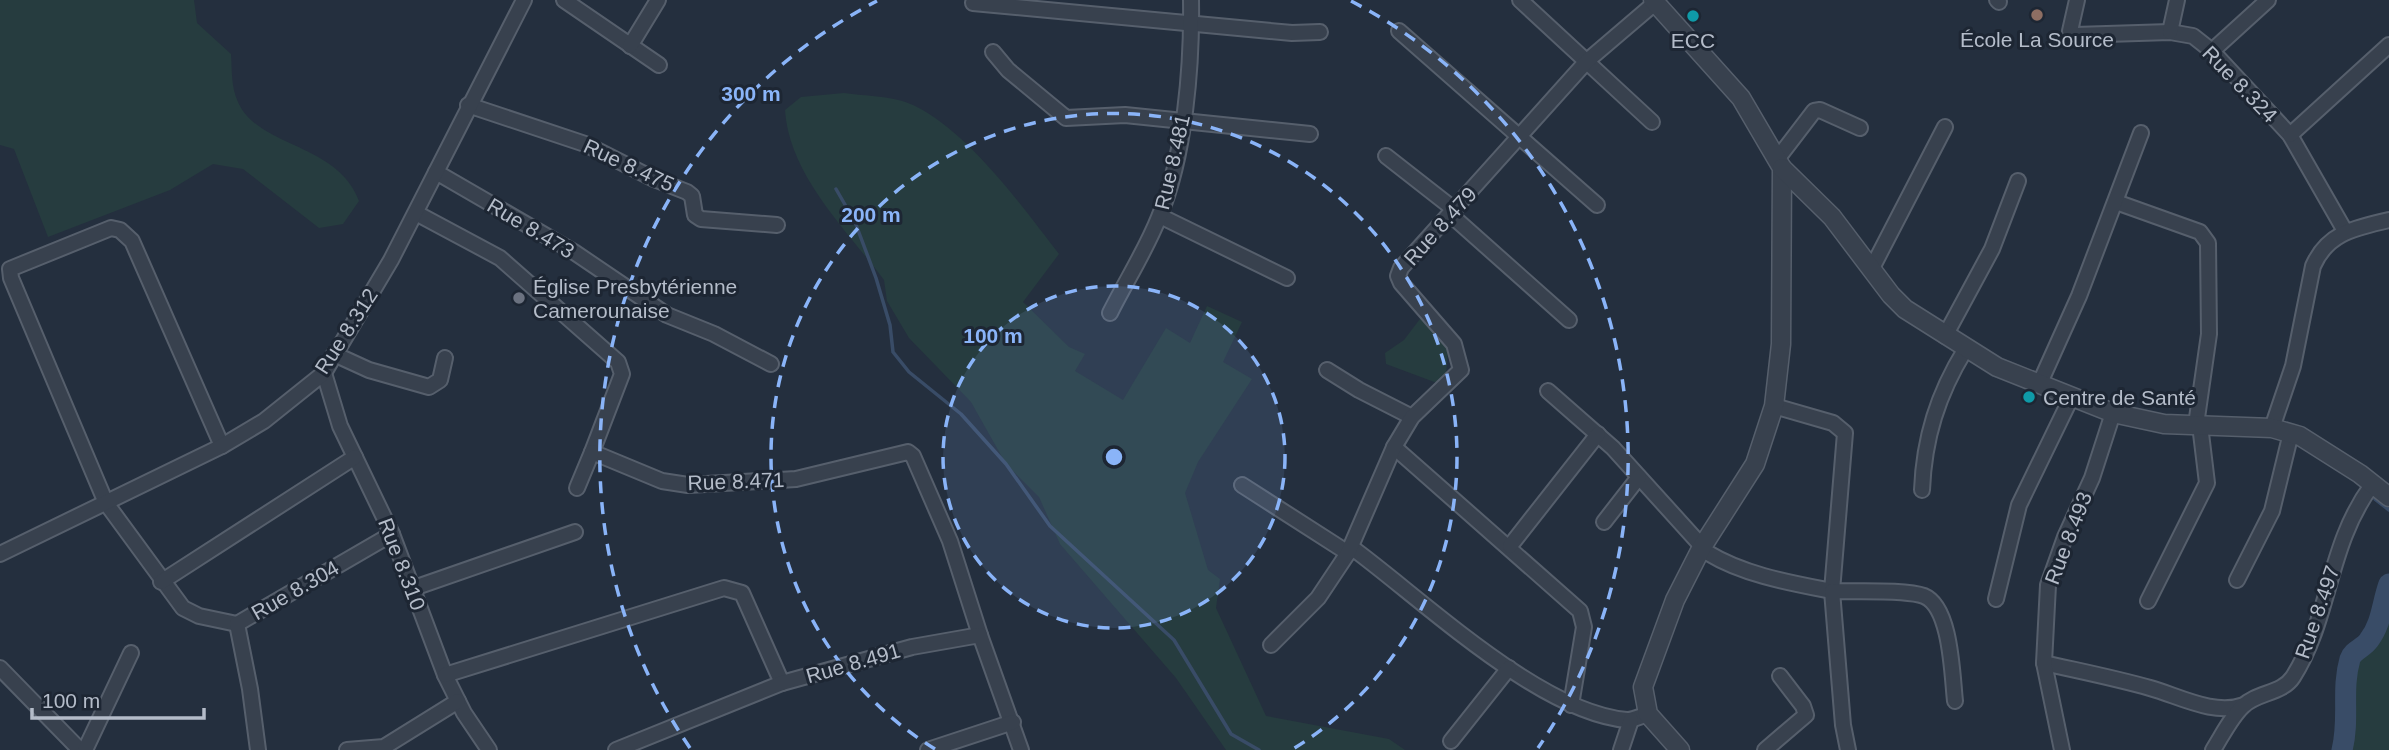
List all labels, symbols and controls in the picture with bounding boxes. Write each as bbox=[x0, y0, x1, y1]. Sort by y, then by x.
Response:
marker: École La Source bbox=[2029, 7, 2045, 23]
marker: ECC bbox=[1685, 8, 1701, 24]
place label: École La Source bbox=[1960, 28, 2114, 51]
place label: ECC bbox=[1671, 29, 1715, 52]
street label: Rue 8.324 bbox=[2198, 41, 2282, 127]
text: 300 m bbox=[721, 82, 781, 105]
street label: Rue 8.481 bbox=[1150, 112, 1194, 212]
street label: Rue 8.475 bbox=[580, 134, 678, 196]
street label: Rue 8.479 bbox=[1399, 182, 1481, 270]
street label: Rue 8.473 bbox=[484, 193, 578, 263]
text: 200 m bbox=[841, 203, 901, 226]
place label: Église Presbytérienne Camerounaise bbox=[533, 275, 737, 322]
street label: Rue 8.312 bbox=[310, 284, 382, 378]
marker: Église Presbytérienne Camerounaise bbox=[511, 290, 527, 306]
text: 100 m bbox=[963, 324, 1023, 347]
place label: Centre de Santé bbox=[2043, 386, 2196, 409]
marker: Centre de Santé bbox=[2021, 389, 2037, 405]
centre of rings bbox=[1102, 445, 1126, 469]
street label: Rue 8.471 bbox=[687, 468, 785, 494]
street label: Rue 8.493 bbox=[2040, 489, 2096, 587]
street label: Rue 8.310 bbox=[374, 515, 430, 613]
street label: Rue 8.304 bbox=[247, 556, 343, 624]
street label: Rue 8.497 bbox=[2290, 562, 2344, 662]
street label: Rue 8.491 bbox=[803, 639, 903, 687]
scale bar bbox=[32, 676, 203, 720]
text: 100 m bbox=[42, 689, 100, 712]

